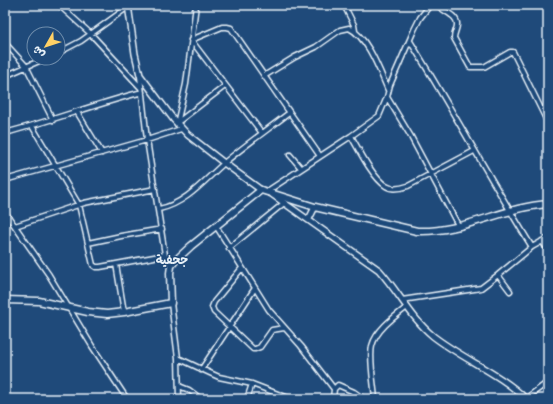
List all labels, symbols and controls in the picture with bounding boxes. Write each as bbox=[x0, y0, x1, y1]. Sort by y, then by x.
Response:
north arrow bbox=[26, 26, 66, 66]
text: ش bbox=[27, 43, 48, 63]
district label: جحفية bbox=[156, 250, 188, 268]

